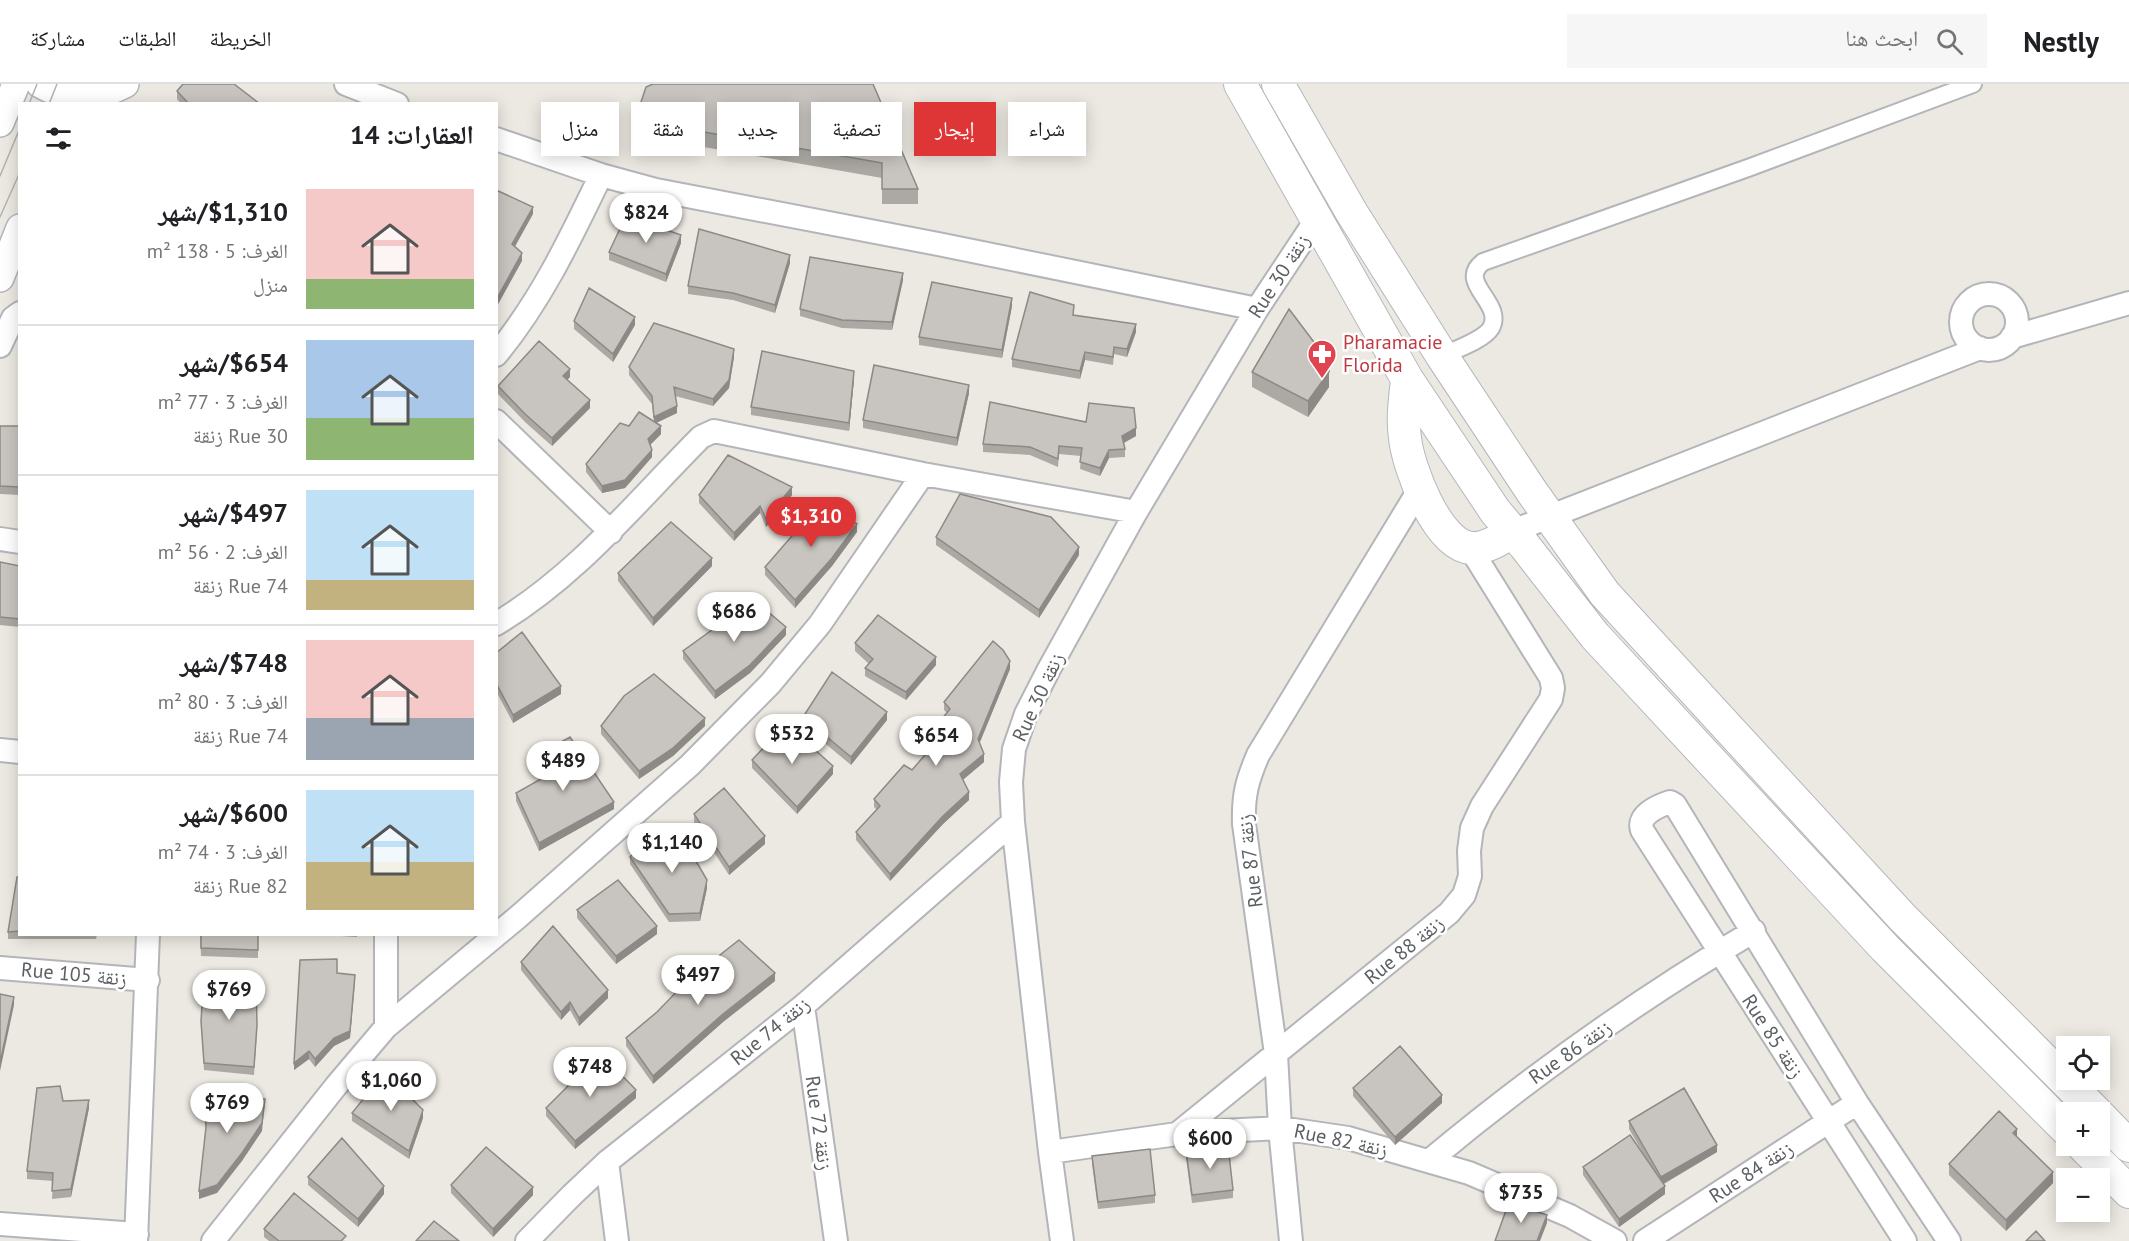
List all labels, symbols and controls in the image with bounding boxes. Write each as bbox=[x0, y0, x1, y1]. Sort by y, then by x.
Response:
search box bbox=[1567, 14, 1987, 68]
text: Nestly bbox=[2023, 23, 2099, 60]
text: ابحث هنا bbox=[1845, 24, 1918, 52]
text: مشاركة bbox=[30, 25, 85, 52]
text: الطبقات bbox=[118, 25, 177, 52]
text: الخريطة bbox=[210, 25, 271, 52]
icon: search bbox=[1933, 25, 1966, 58]
chip: منزل bbox=[541, 102, 619, 156]
chip: شقة bbox=[631, 102, 705, 156]
chip: جديد bbox=[717, 102, 799, 156]
chip: تصفية bbox=[811, 102, 902, 156]
chip: إيجار bbox=[914, 102, 996, 156]
chip: شراء bbox=[1008, 102, 1086, 156]
text: العقارات: 14 bbox=[350, 118, 474, 151]
icon: filters bbox=[42, 122, 75, 155]
pin: $824 bbox=[610, 193, 682, 244]
text: $1,310/شهر bbox=[158, 195, 288, 228]
text: $824 bbox=[623, 199, 669, 225]
icon: home bbox=[354, 213, 426, 285]
street label: Rue 30 زنقة bbox=[1242, 229, 1316, 323]
text: الغرف: 5 · 138 m² bbox=[147, 238, 288, 264]
text: منزل bbox=[253, 272, 288, 298]
place label: Pharamacie Florida bbox=[1343, 329, 1442, 378]
pharmacy icon: Pharamacie Florida bbox=[1306, 338, 1338, 380]
text: $654/شهر bbox=[180, 346, 288, 379]
icon: home bbox=[354, 364, 426, 436]
text: الغرف: 3 · 77 m² bbox=[158, 389, 288, 415]
text: Rue 30 زنقة bbox=[193, 423, 288, 449]
text: $497/شهر bbox=[180, 496, 288, 529]
pin: $1,310 bbox=[762, 497, 860, 548]
text: $1,310 bbox=[780, 503, 842, 529]
icon: home bbox=[354, 514, 426, 586]
text: الغرف: 2 · 56 m² bbox=[158, 539, 288, 565]
text: Rue 74 زنقة bbox=[193, 573, 288, 599]
pin: $686 bbox=[698, 592, 770, 643]
text: $686 bbox=[711, 598, 757, 624]
text: $748/شهر bbox=[180, 646, 288, 679]
street label: Rue 30 زنقة bbox=[1006, 648, 1070, 746]
icon: home bbox=[354, 664, 426, 736]
text: الغرف: 3 · 80 m² bbox=[158, 689, 288, 715]
pin: $532 bbox=[756, 714, 828, 765]
pin: $654 bbox=[900, 716, 972, 767]
text: $532 bbox=[769, 720, 815, 746]
text: $654 bbox=[913, 722, 959, 748]
text: Rue 74 زنقة bbox=[193, 723, 288, 749]
pin: $489 bbox=[527, 741, 599, 792]
text: $489 bbox=[540, 747, 586, 773]
text: $600/شهر bbox=[180, 796, 288, 829]
street label: Rue 87 زنقة bbox=[1231, 813, 1269, 909]
icon: home bbox=[354, 814, 426, 886]
pin: $1,140 bbox=[623, 823, 721, 874]
text: $1,140 bbox=[641, 829, 703, 855]
text: الغرف: 3 · 74 m² bbox=[158, 839, 288, 865]
text: Rue 82 زنقة bbox=[193, 873, 288, 899]
street label: Rue 88 زنقة bbox=[1359, 910, 1449, 990]
pin: $497 bbox=[662, 955, 734, 1006]
street label: Rue 105 زنقة bbox=[20, 956, 128, 992]
text: $497 bbox=[675, 961, 721, 987]
pin: $769 bbox=[193, 970, 265, 1021]
text: $769 bbox=[206, 976, 252, 1002]
street label: Rue 85 زنقة bbox=[1736, 989, 1810, 1083]
street label: Rue 74 زنقة bbox=[725, 991, 815, 1071]
street label: Rue 86 زنقة bbox=[1524, 1014, 1616, 1090]
map controls bbox=[2056, 1036, 2110, 1222]
button: locate bbox=[2056, 1036, 2110, 1090]
pin: $748 bbox=[554, 1047, 626, 1098]
text: $748 bbox=[567, 1053, 613, 1079]
pin: $1,060 bbox=[342, 1061, 440, 1112]
text: $1,060 bbox=[360, 1067, 422, 1093]
street label: Rue 72 زنقة bbox=[800, 1074, 838, 1172]
pin: $769 bbox=[191, 1083, 263, 1134]
text: $769 bbox=[204, 1089, 250, 1115]
button: + bbox=[2056, 1102, 2110, 1156]
street label: Rue 82 زنقة bbox=[1292, 1117, 1390, 1163]
pin: $600 bbox=[1174, 1119, 1246, 1170]
text: $600 bbox=[1187, 1125, 1233, 1151]
street label: Rue 84 زنقة bbox=[1704, 1135, 1798, 1209]
button: − bbox=[2056, 1168, 2110, 1222]
pin: $735 bbox=[1485, 1173, 1557, 1224]
text: $735 bbox=[1498, 1179, 1544, 1205]

